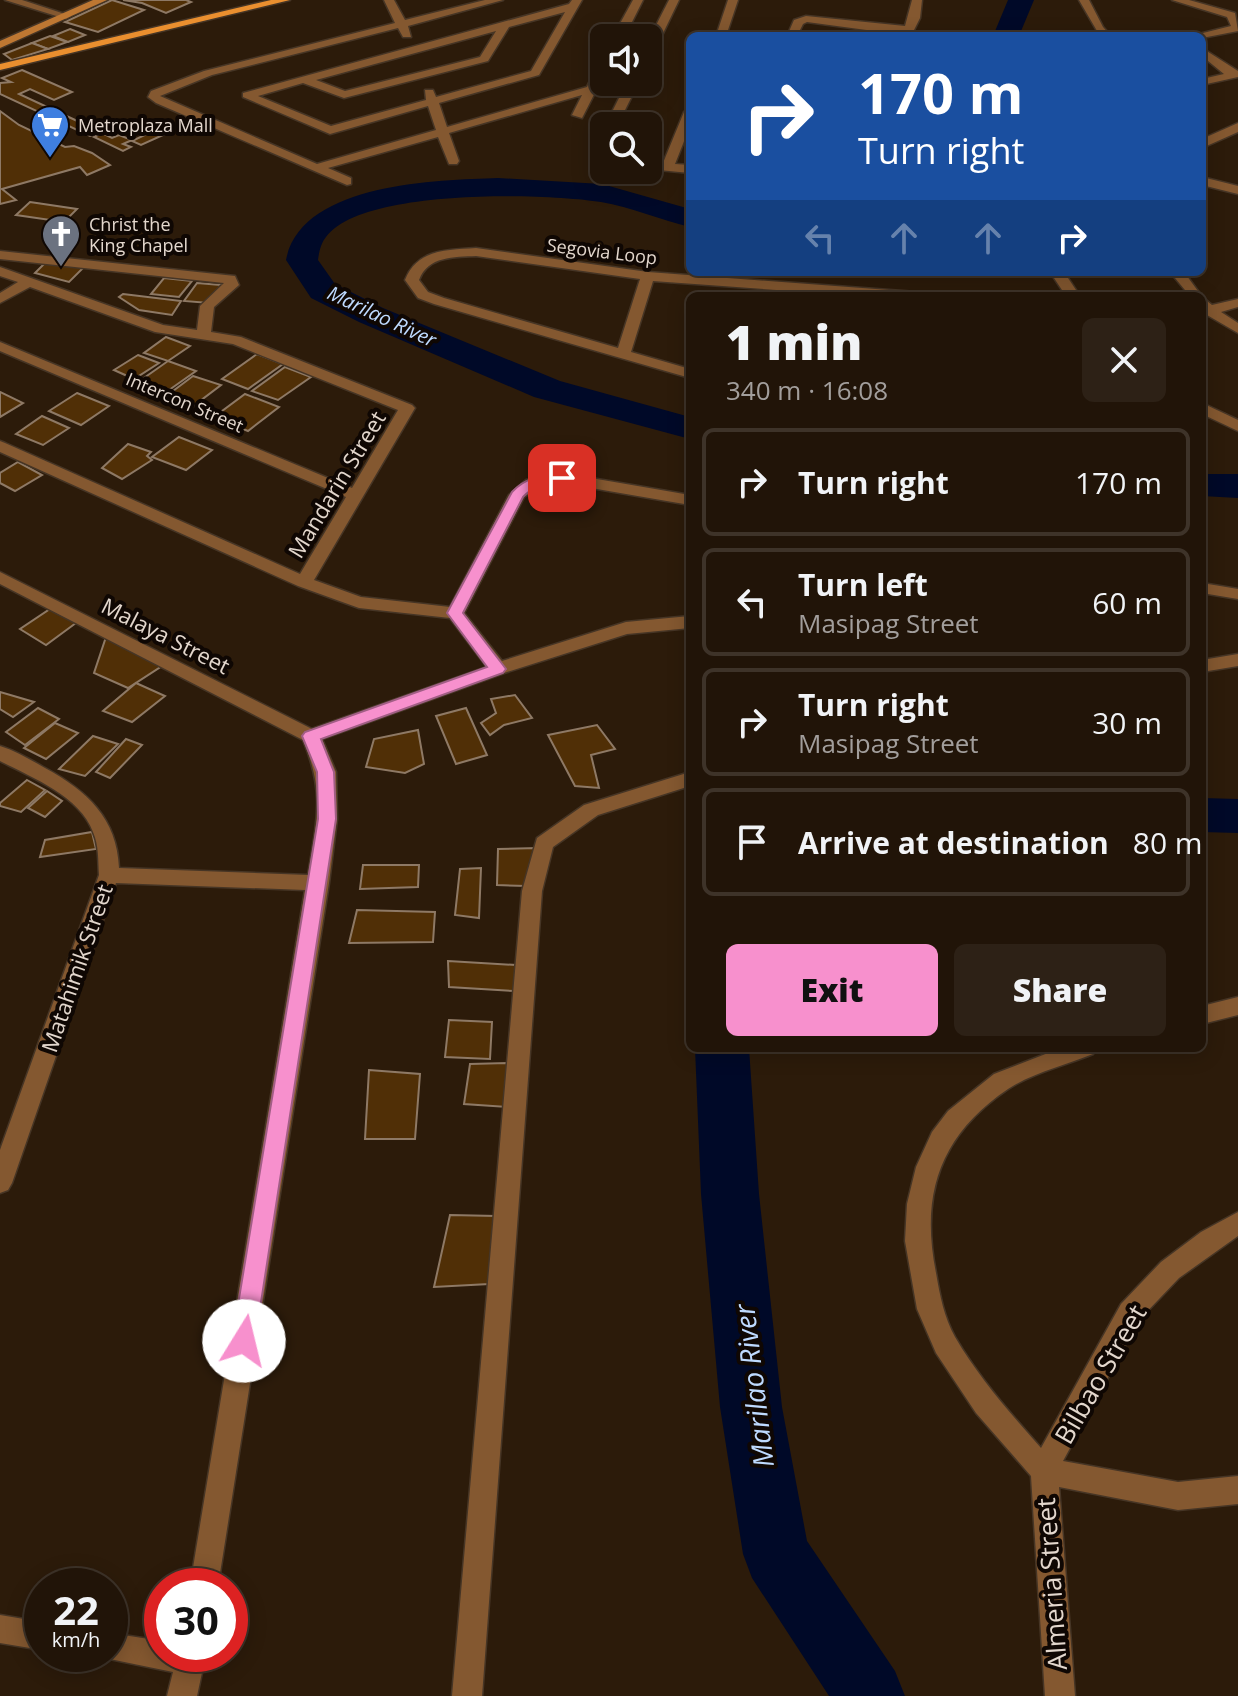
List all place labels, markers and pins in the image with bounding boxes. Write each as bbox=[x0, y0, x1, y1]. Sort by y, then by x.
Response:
supermarket icon: Metroplaza Mall bbox=[29, 104, 71, 159]
place label: Metroplaza Mall bbox=[78, 113, 213, 137]
place label: Christ the King Chapel bbox=[89, 212, 188, 257]
church icon: Christ the King Chapel bbox=[40, 213, 82, 268]
pin bbox=[528, 444, 596, 512]

